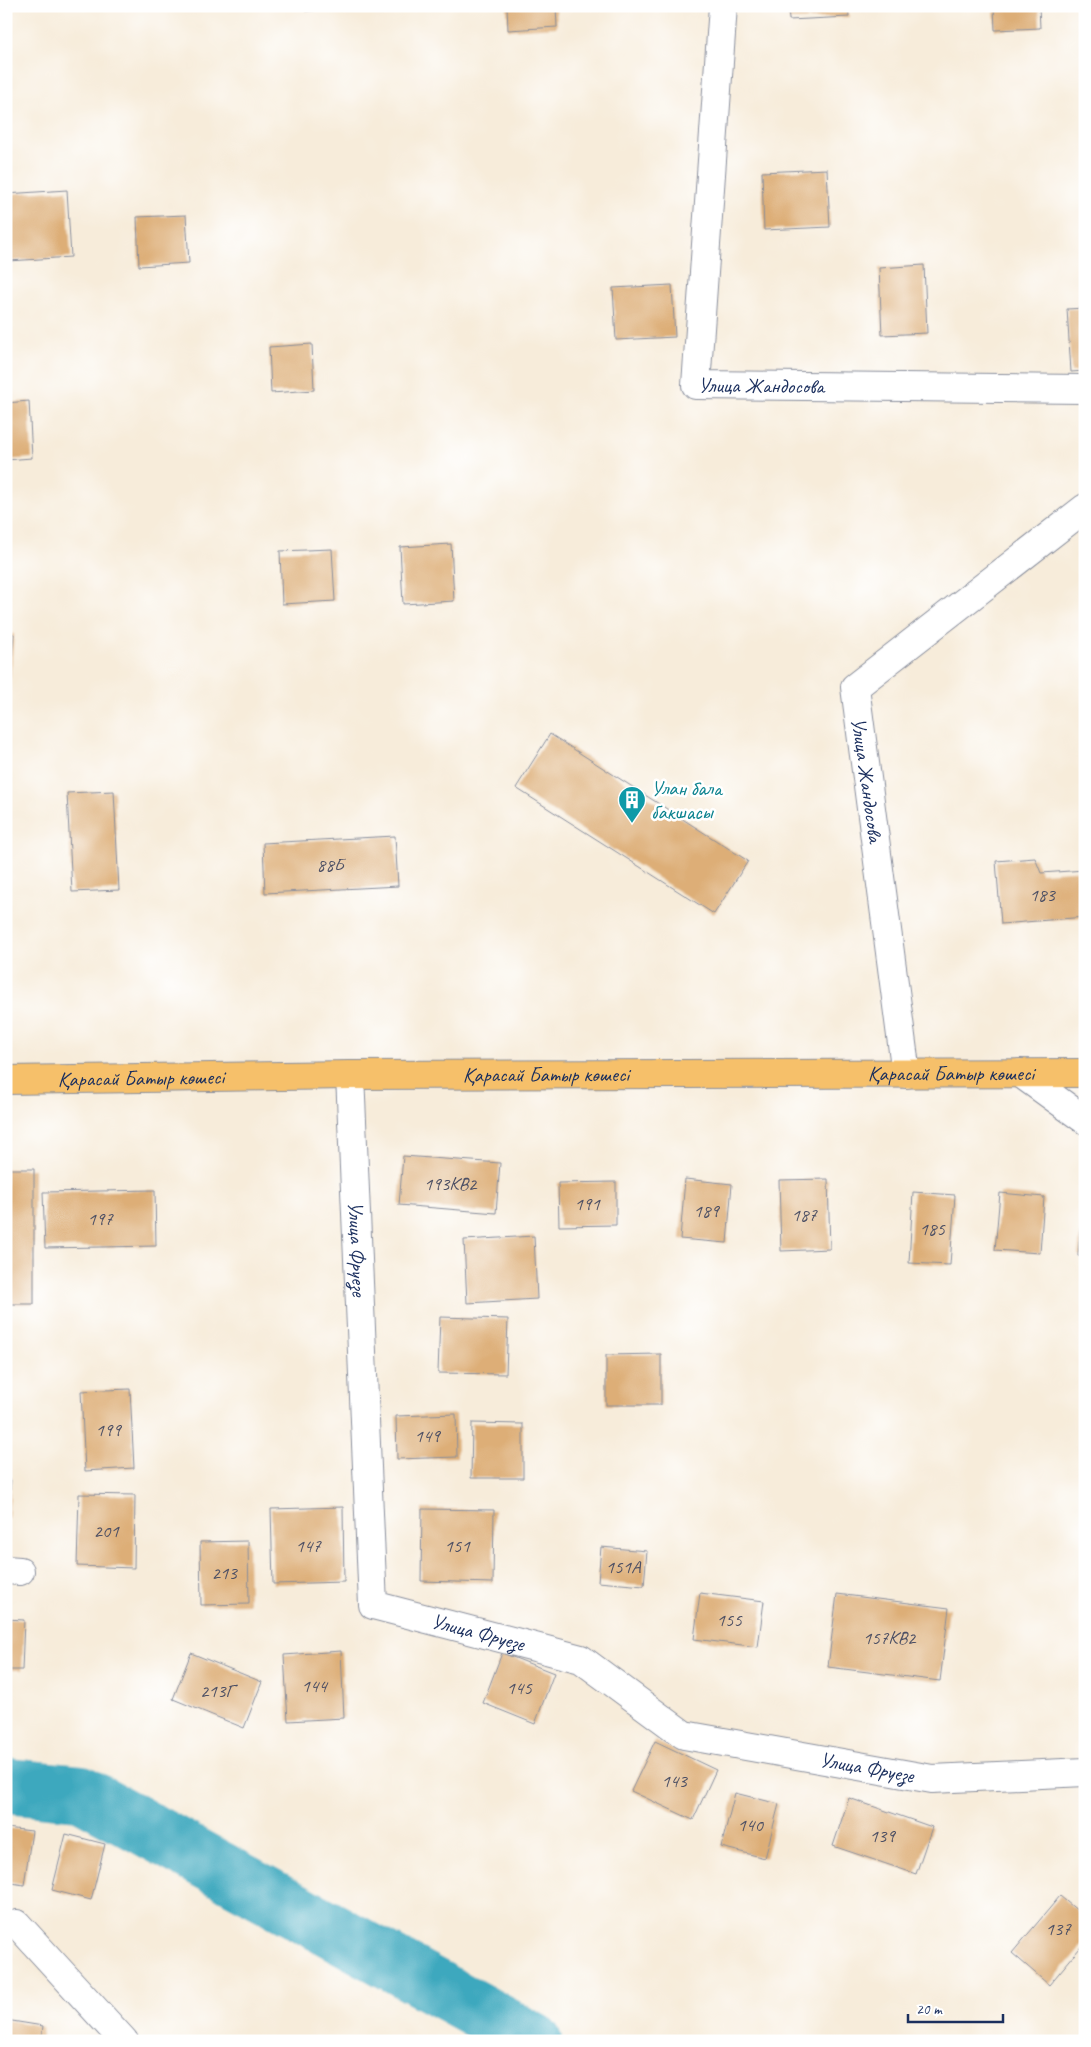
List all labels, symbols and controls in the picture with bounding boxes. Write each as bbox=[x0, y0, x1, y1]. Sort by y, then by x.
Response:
street label: Улица Жандосова bbox=[698, 372, 827, 399]
street label: Улица Жандосова bbox=[845, 716, 889, 847]
place label: Улан бала бакшасы bbox=[651, 775, 724, 825]
building icon: Улан бала бакшасы bbox=[617, 785, 647, 824]
house number: 88Б bbox=[317, 853, 347, 877]
house number: 183 bbox=[1029, 883, 1056, 907]
street label: Қарасай Батыр көшесі bbox=[868, 1060, 1037, 1087]
street label: Қарасай Батыр көшесі bbox=[463, 1061, 632, 1088]
street label: Қарасай Батыр көшесі bbox=[58, 1064, 227, 1092]
house number: 193КВ2 bbox=[424, 1172, 478, 1196]
house number: 191 bbox=[574, 1192, 601, 1216]
house number: 189 bbox=[693, 1199, 720, 1223]
street label: Улица Фруезе bbox=[342, 1201, 373, 1298]
house number: 187 bbox=[791, 1203, 818, 1227]
house number: 197 bbox=[87, 1207, 114, 1231]
house number: 185 bbox=[919, 1217, 946, 1241]
house number: 199 bbox=[95, 1418, 122, 1442]
house number: 149 bbox=[414, 1424, 441, 1448]
house number: 201 bbox=[93, 1519, 120, 1543]
house number: 147 bbox=[295, 1534, 322, 1558]
house number: 151 bbox=[444, 1534, 471, 1558]
house number: 151А bbox=[605, 1555, 642, 1579]
house number: 213 bbox=[211, 1561, 238, 1585]
street label: Улица Фруезе bbox=[429, 1608, 528, 1657]
house number: 155 bbox=[716, 1608, 743, 1632]
house number: 157КВ2 bbox=[863, 1626, 917, 1650]
house number: 144 bbox=[301, 1674, 329, 1698]
house number: 145 bbox=[506, 1676, 533, 1700]
house number: 213Г bbox=[200, 1679, 238, 1703]
street label: Улица Фруезе bbox=[818, 1746, 917, 1789]
house number: 143 bbox=[661, 1769, 688, 1793]
house number: 140 bbox=[737, 1813, 764, 1837]
house number: 139 bbox=[869, 1824, 896, 1848]
house number: 137 bbox=[1045, 1917, 1072, 1941]
scale bar bbox=[908, 1992, 1004, 2024]
text: 20 m bbox=[916, 2000, 943, 2019]

